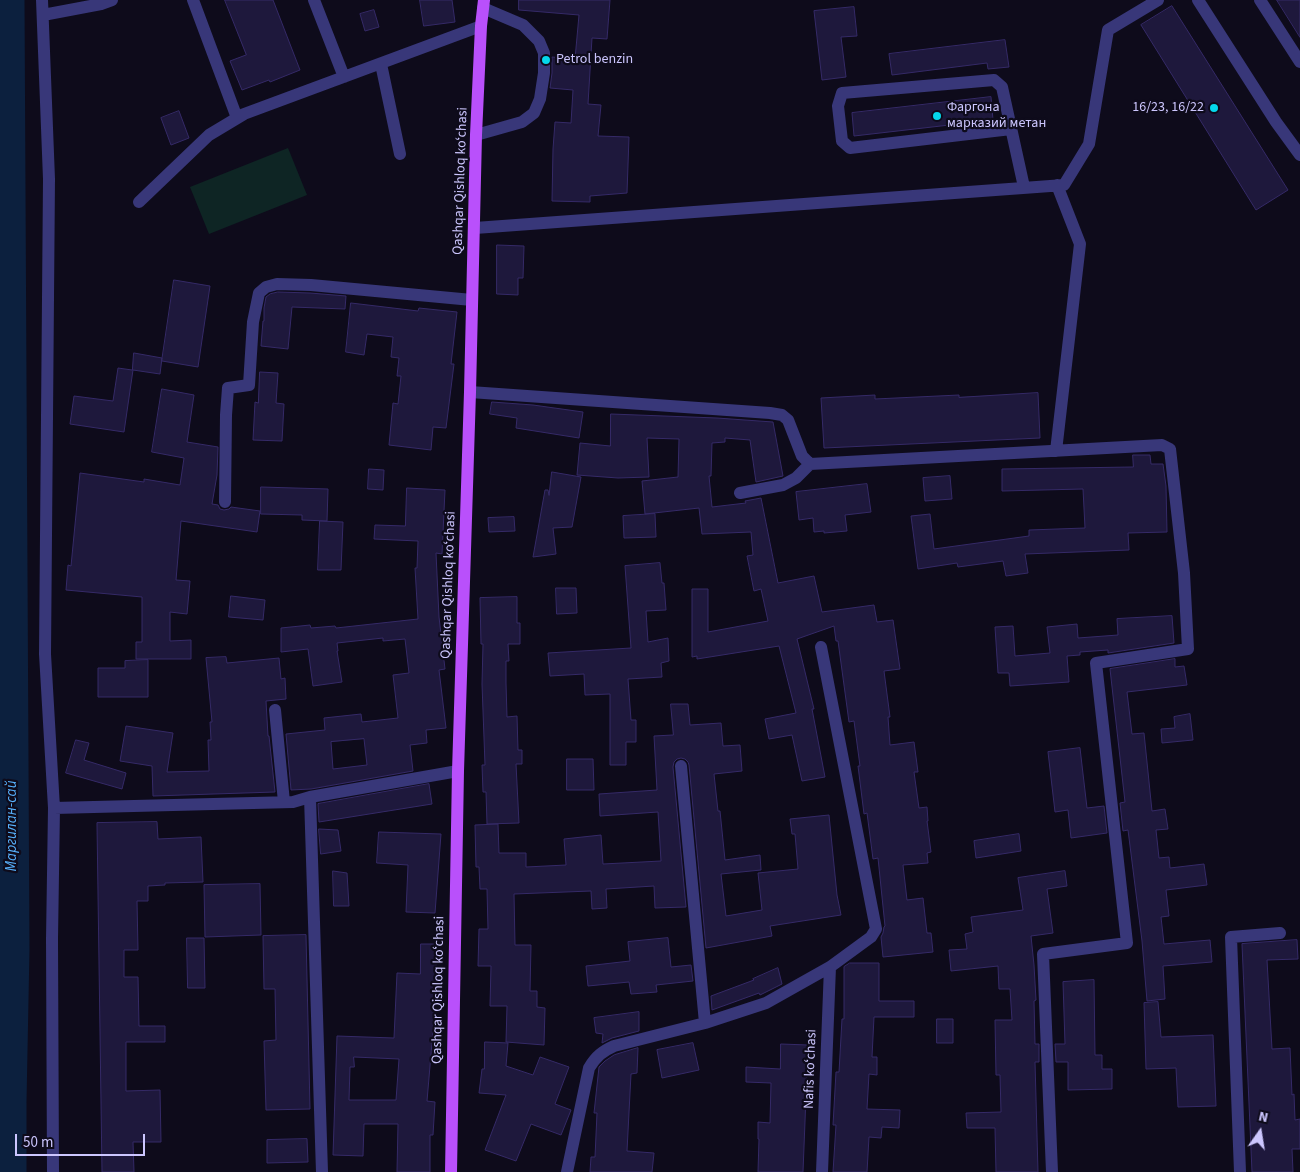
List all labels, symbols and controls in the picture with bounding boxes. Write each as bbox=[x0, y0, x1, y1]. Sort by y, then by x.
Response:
place label: Petrol benzin bbox=[556, 52, 633, 68]
marker: Petrol benzin bbox=[540, 54, 552, 66]
place label: Фаргона марказий метан bbox=[947, 100, 1046, 132]
place label: 16/23, 16/22 bbox=[1132, 100, 1204, 116]
marker: 16/23, 16/22 bbox=[1208, 102, 1220, 114]
street label: Qashqar Qishloq koʻchasi bbox=[450, 107, 472, 255]
marker: Фаргона марказий метан bbox=[931, 110, 943, 122]
street label: Qashqar Qishloq koʻchasi bbox=[438, 511, 460, 659]
water label: Маргилан-сай bbox=[4, 781, 22, 871]
street label: Qashqar Qishloq koʻchasi bbox=[429, 916, 449, 1064]
street label: Nafis koʻchasi bbox=[801, 1029, 821, 1109]
north arrow bbox=[1235, 1107, 1285, 1157]
text: N bbox=[1257, 1107, 1270, 1128]
scale bar bbox=[18, 1124, 148, 1156]
text: 50 m bbox=[23, 1132, 53, 1153]

